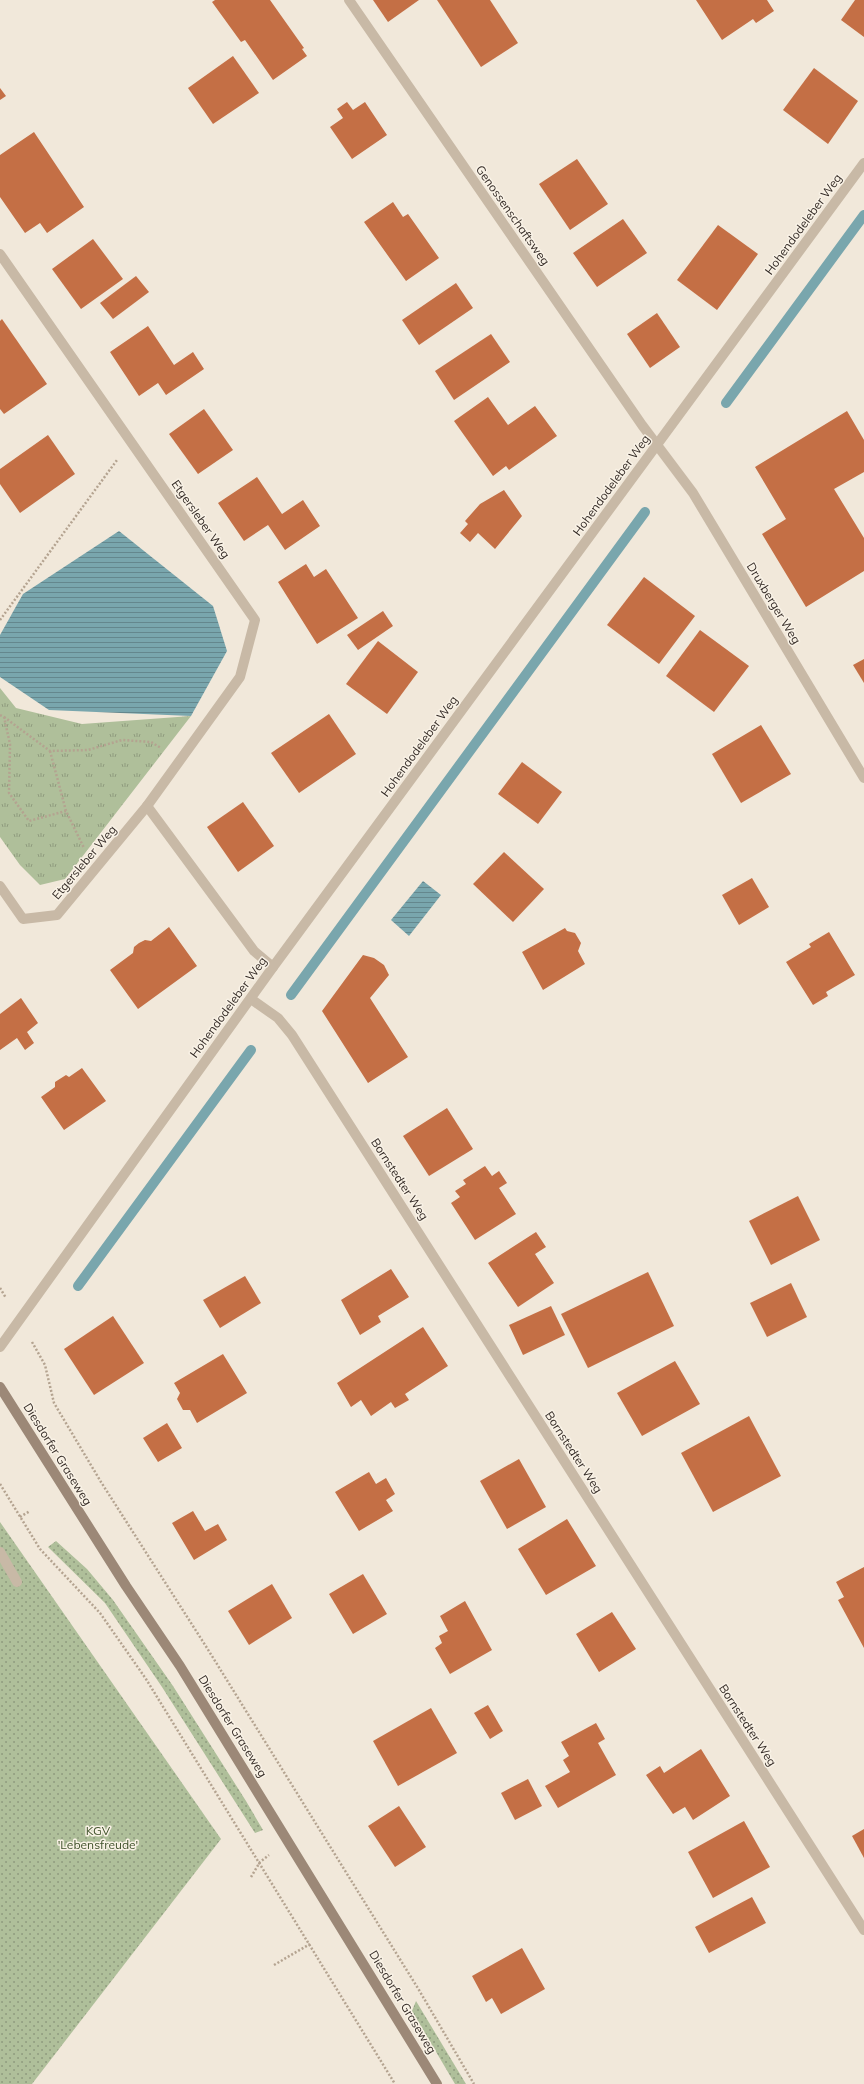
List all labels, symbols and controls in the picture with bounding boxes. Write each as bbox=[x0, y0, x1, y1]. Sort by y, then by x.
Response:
street label: Genossenschaftsweg bbox=[473, 162, 553, 268]
street label: Hohendodeleber Weg bbox=[761, 170, 845, 278]
street label: Hohendodeleber Weg bbox=[569, 431, 653, 539]
street label: Etgersleber Weg bbox=[168, 477, 234, 561]
street label: Druxberger Weg bbox=[744, 560, 804, 646]
street label: Hohendodeleber Weg bbox=[377, 692, 461, 800]
street label: Etgersleber Weg bbox=[49, 822, 119, 902]
street label: Hohendodeleber Weg bbox=[186, 953, 270, 1061]
street label: Bornstedter Weg bbox=[368, 1135, 432, 1223]
street label: Diesdorfer Graseweg bbox=[20, 1400, 96, 1508]
street label: Bornstedter Weg bbox=[542, 1408, 606, 1496]
street label: Diesdorfer Graseweg bbox=[195, 1672, 271, 1780]
street label: Bornstedter Weg bbox=[716, 1681, 780, 1769]
park label: KGV 'Lebensfreude' bbox=[58, 1823, 138, 1852]
street label: Diesdorfer Graseweg bbox=[366, 1948, 440, 2056]

